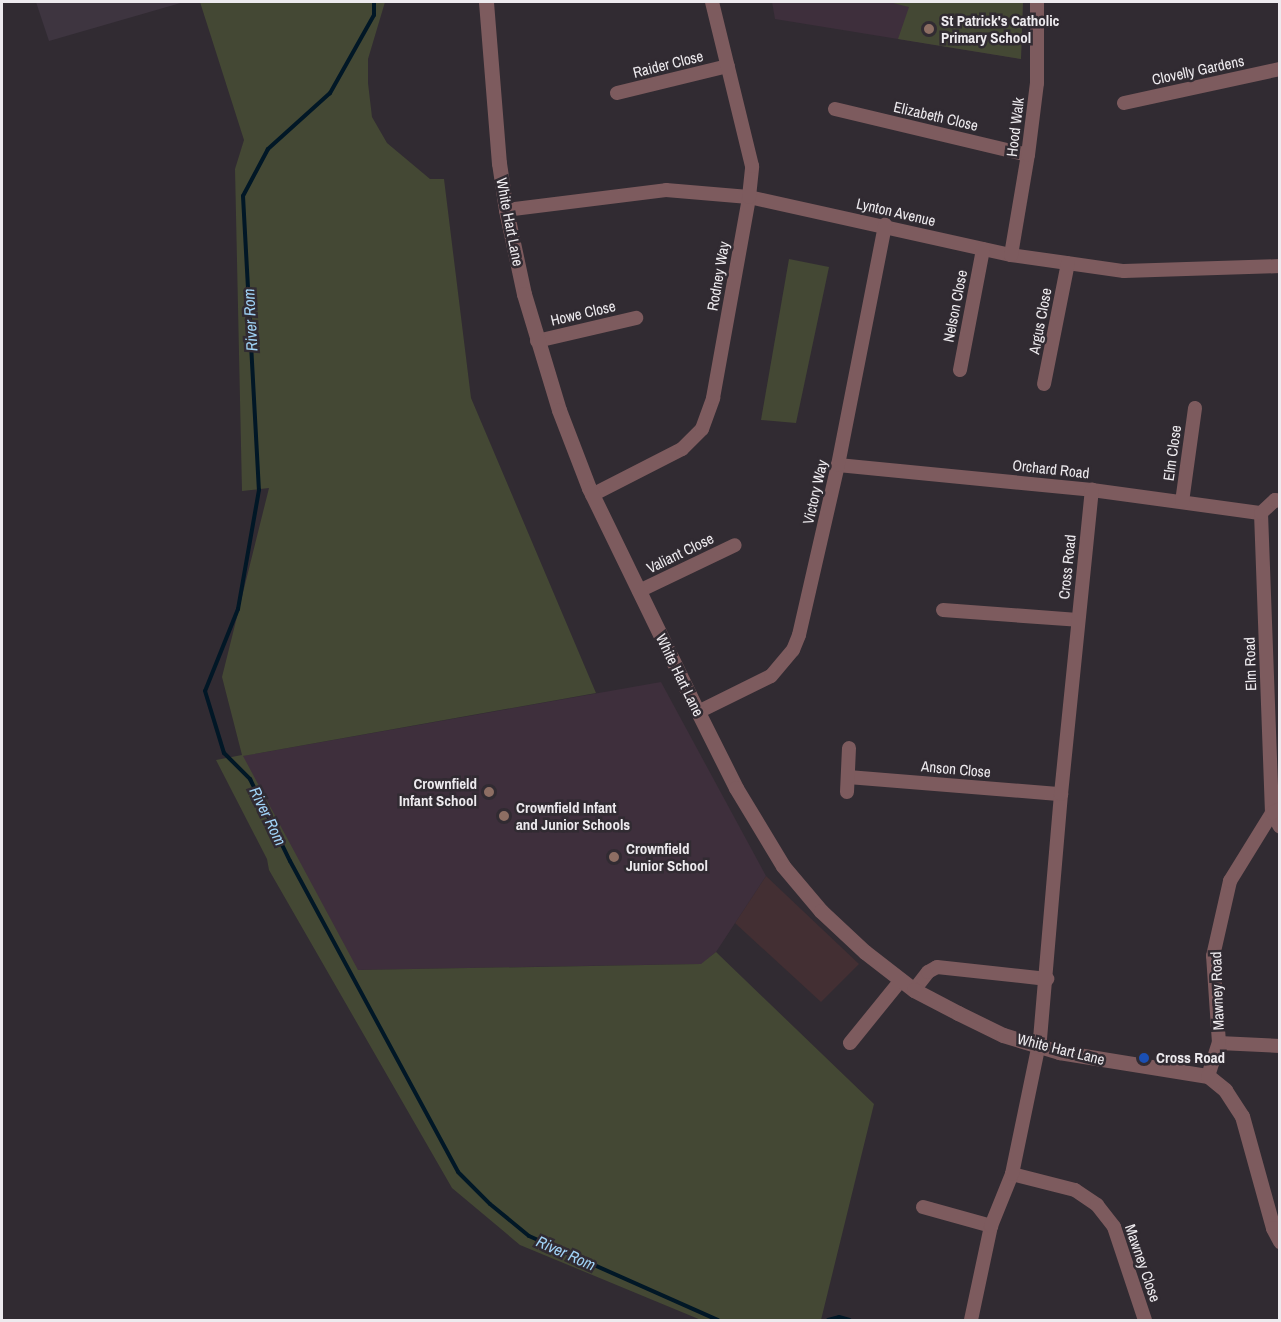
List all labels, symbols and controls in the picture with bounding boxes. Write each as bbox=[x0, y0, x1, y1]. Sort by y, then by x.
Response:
place label: St Patrick's Catholic Primary School bbox=[941, 11, 1059, 46]
marker: St Patrick's Catholic Primary School bbox=[922, 22, 936, 36]
street label: Raider Close bbox=[631, 47, 705, 81]
street label: Clovelly Gardens bbox=[1150, 51, 1246, 89]
street label: Hood Walk bbox=[1002, 96, 1028, 158]
street label: Elizabeth Close bbox=[892, 98, 980, 134]
street label: White Hart Lane bbox=[493, 176, 527, 268]
street label: Lynton Avenue bbox=[854, 194, 938, 230]
street label: Rodney Way bbox=[703, 240, 733, 312]
street label: Nelson Close bbox=[939, 268, 971, 344]
street label: Argus Close bbox=[1025, 286, 1055, 356]
water label: River Rom bbox=[239, 288, 261, 352]
street label: Howe Close bbox=[549, 297, 617, 329]
street label: Elm Close bbox=[1159, 424, 1185, 482]
street label: Orchard Road bbox=[1012, 456, 1090, 482]
street label: Victory Way bbox=[799, 458, 831, 526]
street label: Valiant Close bbox=[644, 529, 716, 577]
street label: Cross Road bbox=[1055, 534, 1079, 600]
street label: White Hart Lane bbox=[652, 631, 708, 719]
street label: Elm Road bbox=[1240, 637, 1260, 691]
street label: Anson Close bbox=[920, 757, 992, 781]
place label: Crownfield Infant School bbox=[399, 774, 477, 809]
water label: River Rom bbox=[246, 784, 290, 848]
marker: Crownfield Infant School bbox=[482, 785, 496, 799]
place label: Crownfield Infant and Junior Schools bbox=[516, 798, 630, 833]
marker: Crownfield Infant and Junior Schools bbox=[497, 809, 511, 823]
place label: Crownfield Junior School bbox=[626, 839, 708, 874]
marker: Crownfield Junior School bbox=[607, 850, 621, 864]
street label: Mawney Road bbox=[1207, 951, 1227, 1031]
street label: White Hart Lane bbox=[1015, 1029, 1107, 1069]
place label: Cross Road bbox=[1156, 1049, 1225, 1067]
marker: Cross Road bbox=[1137, 1051, 1151, 1065]
street label: Mawney Close bbox=[1121, 1222, 1165, 1304]
water label: River Rom bbox=[533, 1231, 599, 1275]

